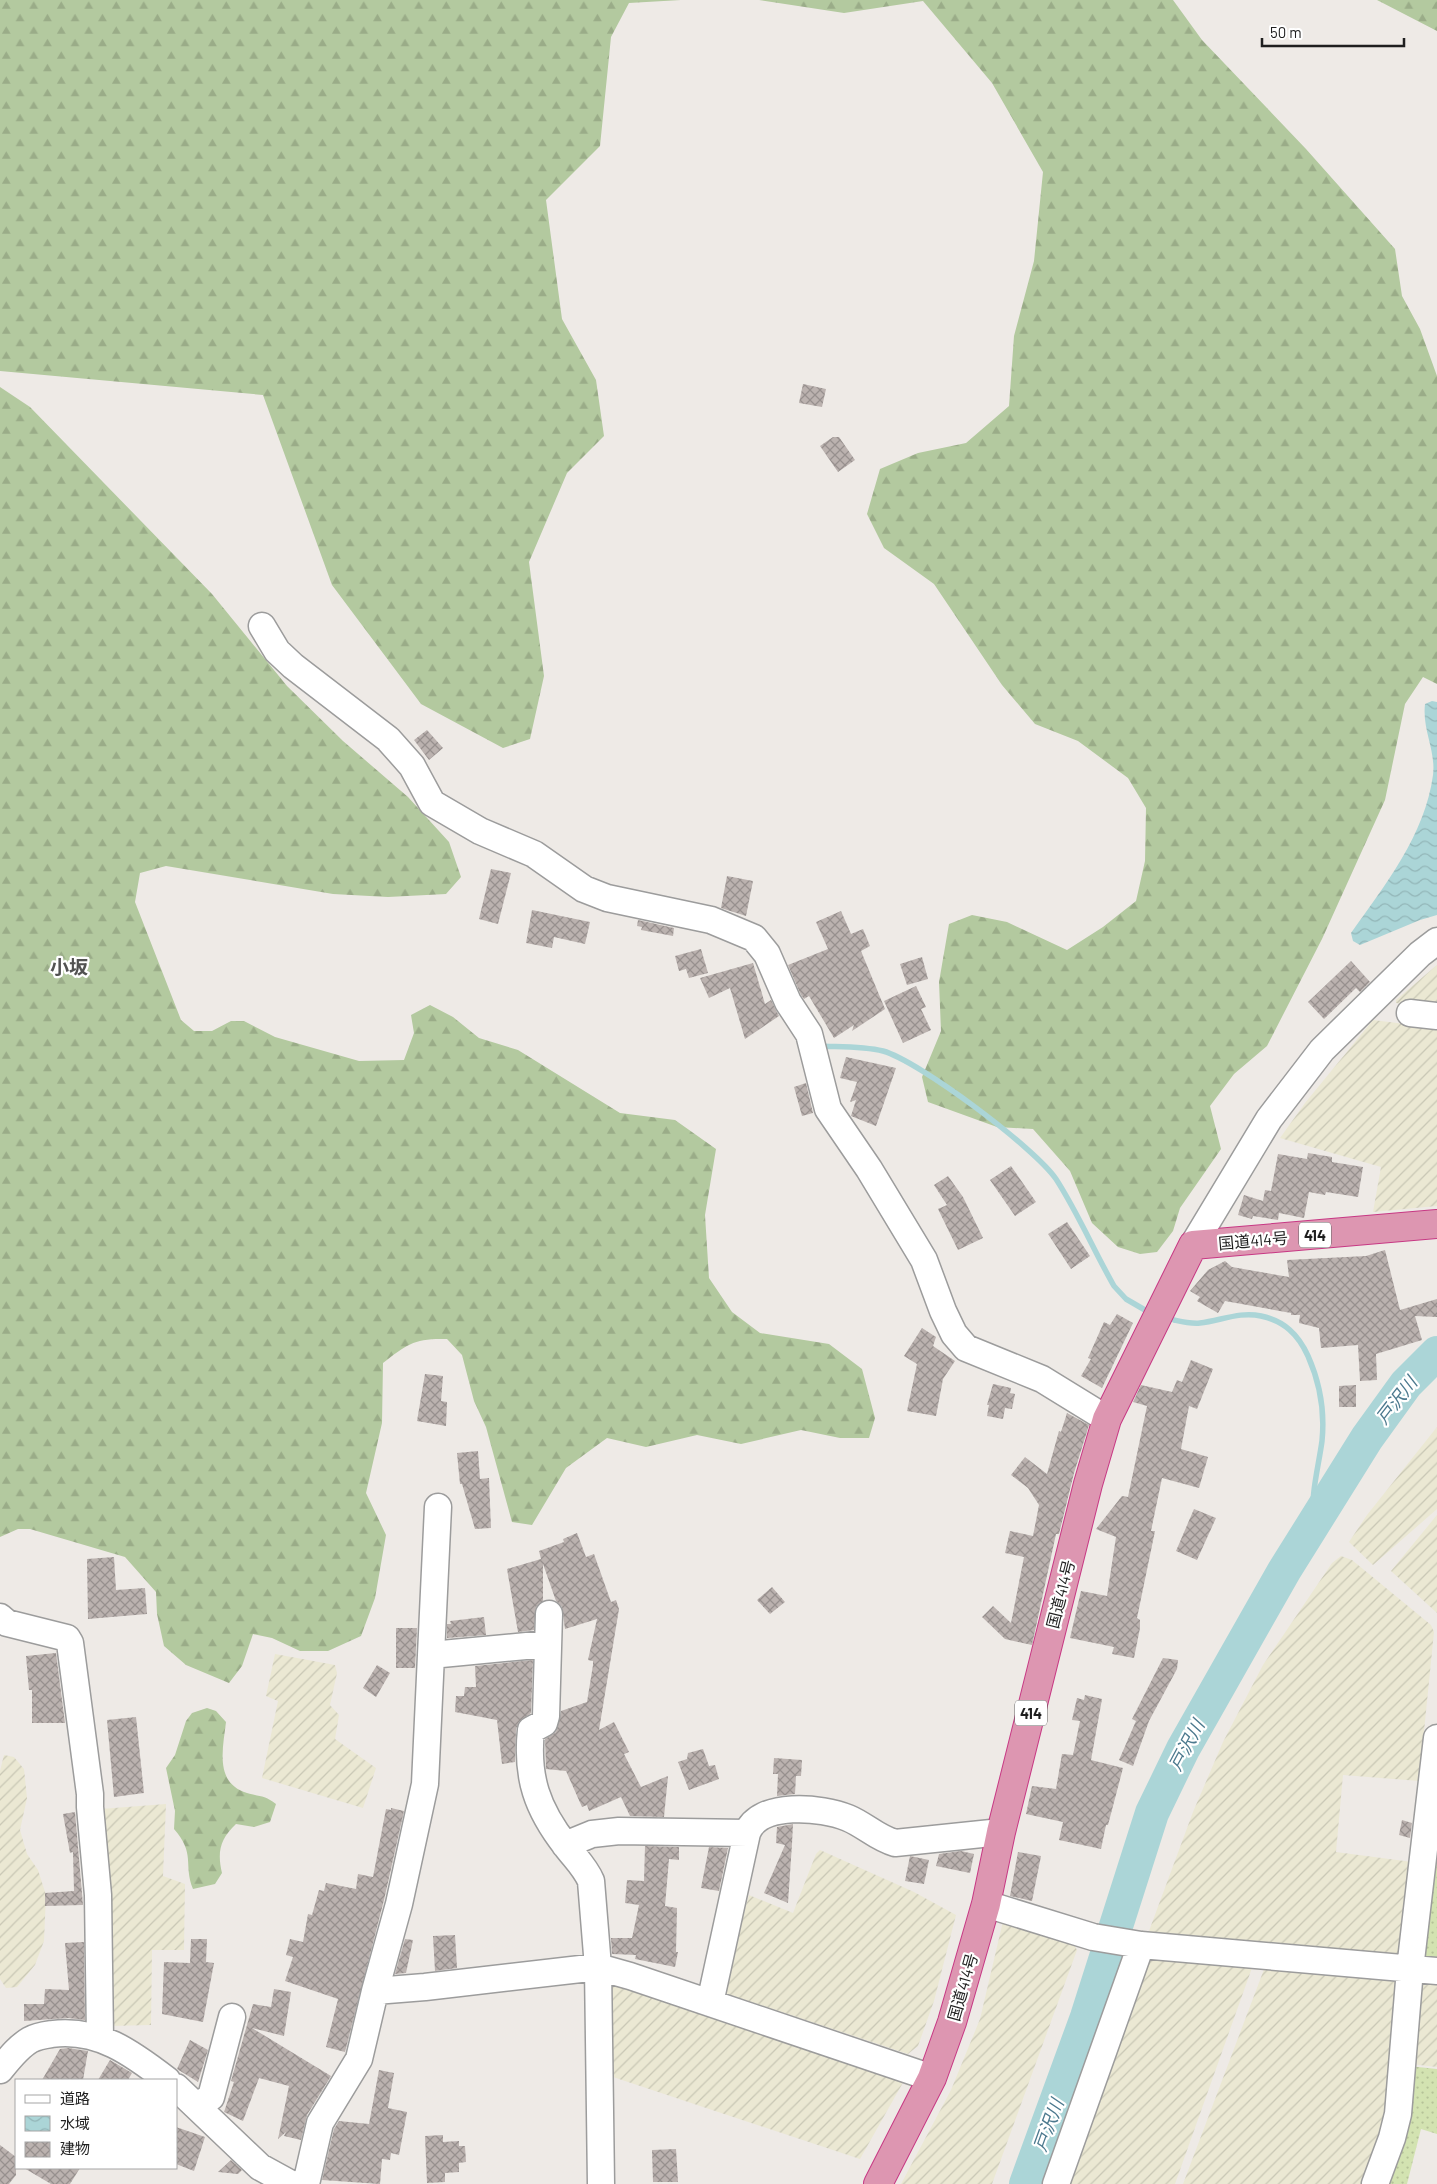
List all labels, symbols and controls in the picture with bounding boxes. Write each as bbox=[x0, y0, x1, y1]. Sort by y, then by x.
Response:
scale bar bbox=[1262, 15, 1404, 47]
text: 50 m bbox=[1270, 23, 1302, 41]
district label: 小坂 bbox=[50, 955, 88, 978]
road number: 414 bbox=[1299, 1222, 1331, 1248]
street label: 国道414号 bbox=[1217, 1227, 1289, 1253]
water label: 戸沢川 bbox=[1371, 1370, 1423, 1428]
street label: 国道414号 bbox=[1042, 1558, 1078, 1630]
road number: 414 bbox=[1015, 1700, 1047, 1726]
water label: 戸沢川 bbox=[1164, 1714, 1209, 1774]
street label: 国道414号 bbox=[943, 1951, 981, 2023]
legend bbox=[15, 2079, 178, 2169]
text: 道路 bbox=[60, 2089, 90, 2107]
water label: 戸沢川 bbox=[1028, 2094, 1068, 2154]
text: 水域 bbox=[60, 2114, 90, 2132]
text: 建物 bbox=[60, 2139, 90, 2157]

